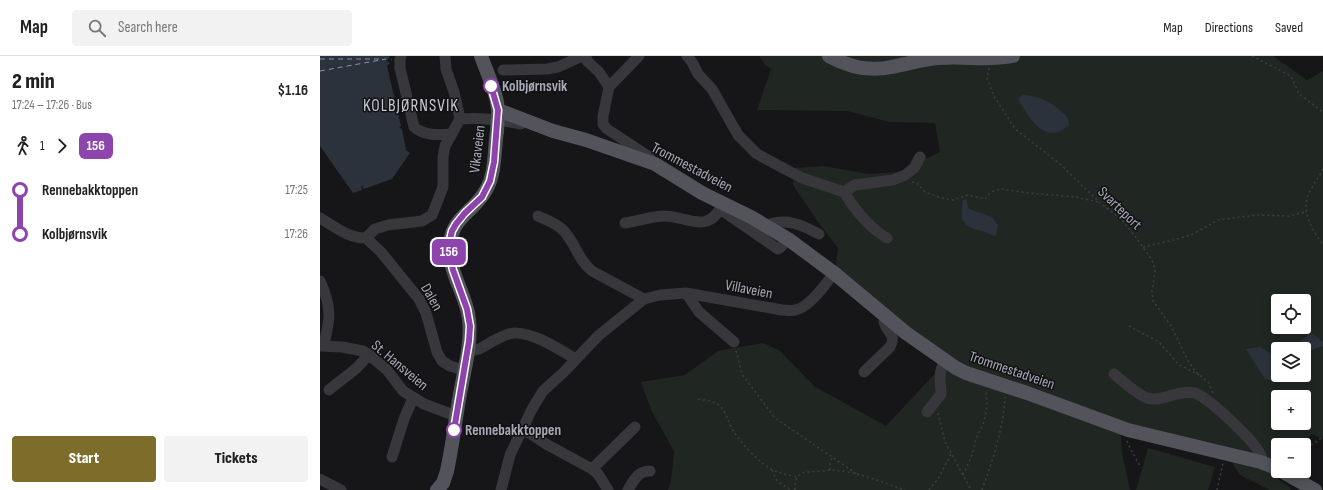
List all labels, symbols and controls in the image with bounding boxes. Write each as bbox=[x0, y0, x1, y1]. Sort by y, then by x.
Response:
search box bbox=[72, 10, 352, 46]
text: Map bbox=[20, 16, 48, 39]
icon: search bbox=[86, 17, 108, 39]
text: Search here bbox=[118, 18, 178, 37]
text: Map bbox=[1163, 19, 1183, 36]
text: Directions bbox=[1205, 19, 1253, 36]
text: Saved bbox=[1275, 19, 1303, 36]
text: 2 min bbox=[12, 68, 55, 95]
place label: Kolbjørnsvik bbox=[502, 77, 568, 96]
marker: Kolbjørnsvik bbox=[483, 78, 499, 94]
text: $1.16 bbox=[278, 81, 308, 100]
district label: KOLBJØRNSVIK bbox=[363, 96, 459, 116]
text: 17:24 – 17:26 · Bus bbox=[12, 97, 92, 113]
street label: Vikaveien bbox=[465, 124, 490, 174]
icon: walk bbox=[12, 135, 34, 157]
icon: forward bbox=[51, 135, 73, 157]
text: 156 bbox=[87, 137, 105, 154]
text: 1 bbox=[40, 138, 45, 154]
street label: Trommestadveien bbox=[648, 138, 736, 197]
text: Rennebakktoppen bbox=[42, 181, 138, 200]
text: 17:25 bbox=[285, 182, 308, 198]
street label: Svarteport bbox=[1094, 183, 1146, 234]
text: Kolbjørnsvik bbox=[42, 225, 107, 244]
text: 17:26 bbox=[285, 226, 308, 242]
line badge: 156 bbox=[426, 239, 472, 265]
text: 156 bbox=[440, 243, 458, 260]
street label: Villaveien bbox=[724, 276, 774, 303]
street label: Dalen bbox=[416, 280, 447, 314]
map controls bbox=[1271, 294, 1311, 478]
button: locate bbox=[1271, 294, 1311, 334]
street label: St. Hansveien bbox=[367, 336, 432, 395]
button: layers bbox=[1271, 342, 1311, 382]
street label: Trommestadveien bbox=[966, 347, 1057, 394]
button: + bbox=[1271, 390, 1311, 430]
place label: Rennebakktoppen bbox=[465, 421, 561, 440]
marker: Rennebakktoppen bbox=[446, 422, 462, 438]
button: Start bbox=[12, 436, 156, 482]
button: Tickets bbox=[164, 436, 308, 482]
button: − bbox=[1271, 438, 1311, 478]

